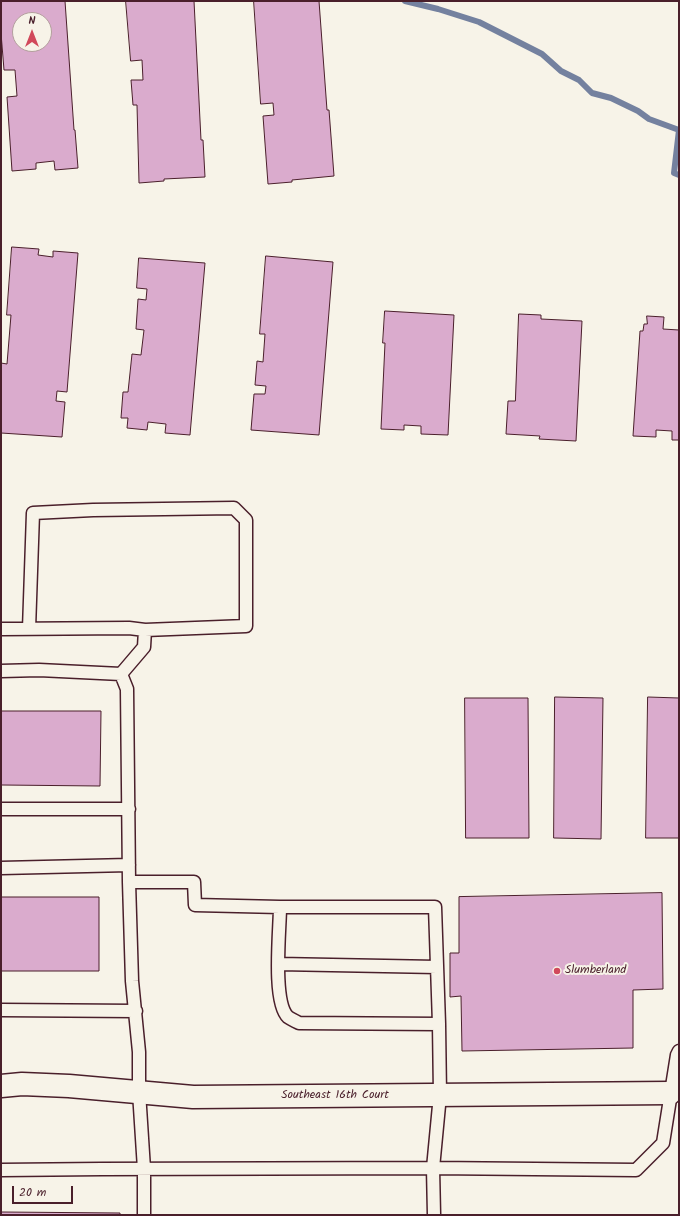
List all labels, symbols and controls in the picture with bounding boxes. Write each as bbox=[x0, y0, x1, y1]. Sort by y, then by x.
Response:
north arrow bbox=[12, 12, 52, 52]
text: N bbox=[29, 12, 35, 30]
place label: Slumberland bbox=[565, 964, 626, 978]
marker: Slumberland bbox=[552, 966, 562, 976]
street label: Southeast 16th Court bbox=[281, 1089, 389, 1103]
scale bar bbox=[14, 1178, 75, 1204]
text: 20 m bbox=[19, 1183, 46, 1202]

